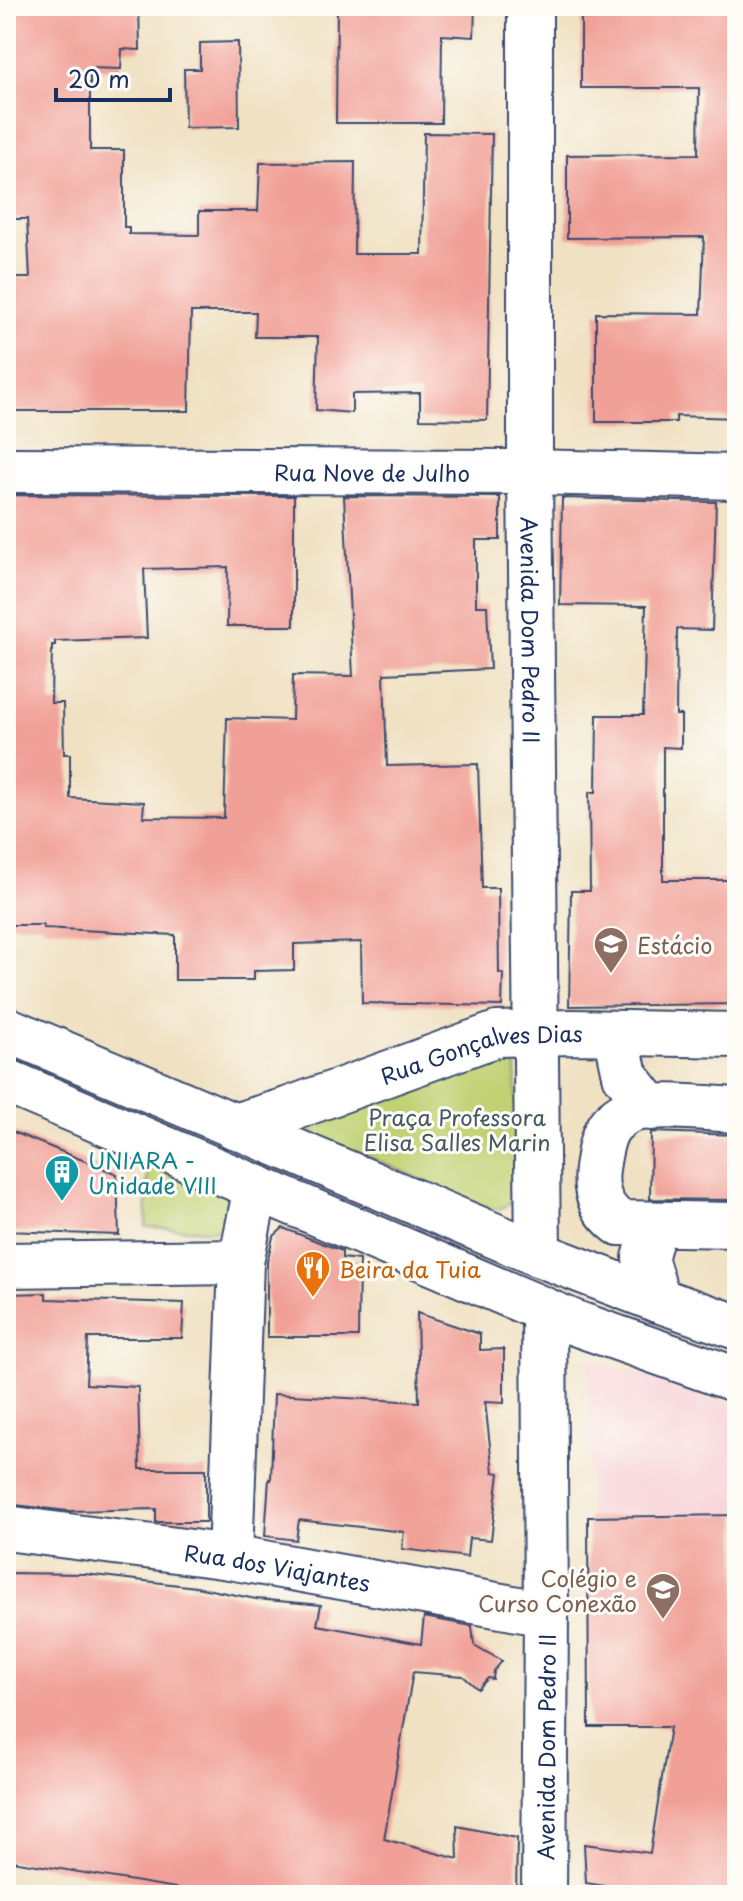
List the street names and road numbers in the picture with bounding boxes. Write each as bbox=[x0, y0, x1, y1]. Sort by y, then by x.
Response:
street label: Rua Nove de Julho bbox=[274, 455, 470, 488]
street label: Avenida Dom Pedro II bbox=[514, 517, 549, 743]
street label: Rua Gonçalves Dias bbox=[376, 1015, 583, 1091]
street label: Rua dos Viajantes bbox=[182, 1535, 373, 1598]
street label: Avenida Dom Pedro II bbox=[528, 1634, 562, 1860]

